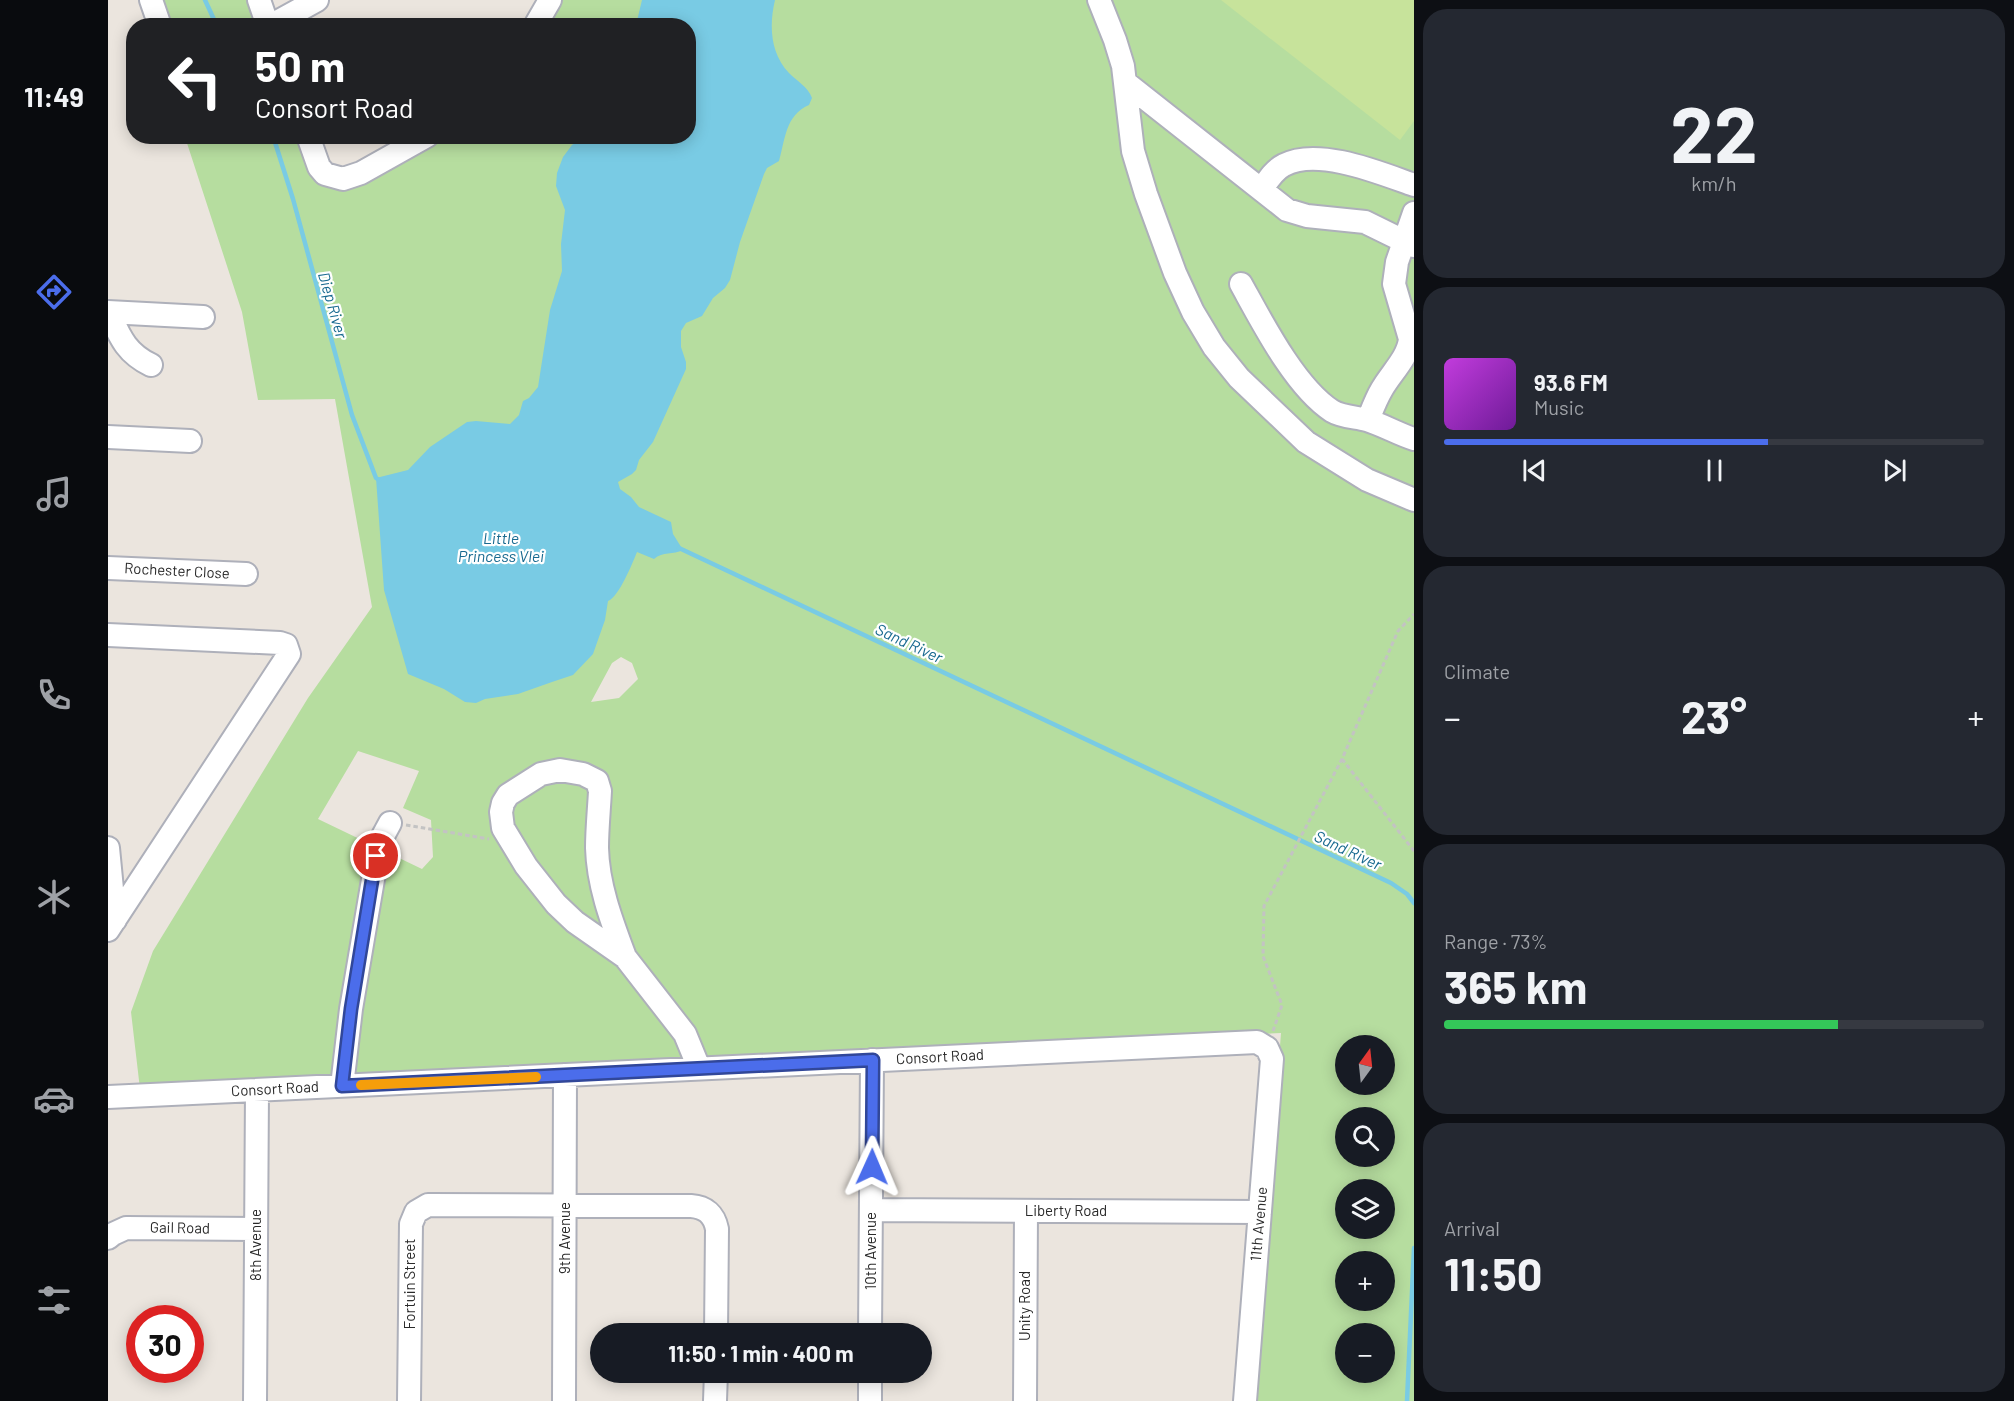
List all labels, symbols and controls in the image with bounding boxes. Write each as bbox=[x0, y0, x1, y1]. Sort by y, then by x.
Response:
text: 50 m bbox=[255, 40, 345, 90]
icon: left bbox=[156, 42, 234, 120]
text: 11:49 bbox=[24, 80, 84, 112]
text: 22 bbox=[1670, 85, 1758, 179]
text: Consort Road bbox=[255, 91, 413, 123]
text: km/h bbox=[1691, 171, 1737, 195]
water label: Diep River bbox=[315, 270, 352, 341]
icon: directions bbox=[33, 271, 75, 313]
text: 93.6 FM bbox=[1534, 369, 1608, 395]
text: Music bbox=[1534, 395, 1584, 419]
icon: previous bbox=[1518, 454, 1551, 487]
icon: pause bbox=[1698, 454, 1731, 487]
icon: next bbox=[1878, 454, 1911, 487]
icon: music bbox=[33, 473, 75, 515]
water label: Little Princess Vlei bbox=[458, 528, 544, 565]
street label: Rochester Close bbox=[124, 558, 230, 582]
water label: Sand River bbox=[873, 619, 947, 667]
text: Climate bbox=[1444, 659, 1510, 683]
icon: phone bbox=[33, 674, 75, 716]
text: 23° bbox=[1681, 689, 1747, 743]
text: − bbox=[1444, 697, 1461, 737]
text: + bbox=[1967, 697, 1984, 737]
water label: Sand River bbox=[1312, 826, 1386, 874]
pin bbox=[350, 830, 401, 881]
icon: arrive bbox=[359, 839, 392, 872]
icon: climate bbox=[33, 876, 75, 918]
text: Range · 73% bbox=[1444, 929, 1548, 953]
text: 365 km bbox=[1444, 959, 1587, 1013]
north arrow bbox=[1335, 1035, 1395, 1095]
map controls bbox=[1335, 1035, 1395, 1383]
street label: Consort Road bbox=[896, 1045, 984, 1067]
street label: Consort Road bbox=[231, 1077, 319, 1099]
icon: car bbox=[33, 1078, 75, 1120]
button: search bbox=[1335, 1107, 1395, 1167]
position arrow bbox=[840, 1135, 904, 1199]
button: layers bbox=[1335, 1179, 1395, 1239]
street label: 11th Avenue bbox=[1246, 1186, 1270, 1262]
street label: Liberty Road bbox=[1025, 1201, 1107, 1219]
street label: 9th Avenue bbox=[555, 1202, 573, 1274]
street label: 8th Avenue bbox=[246, 1209, 264, 1281]
street label: 10th Avenue bbox=[861, 1212, 879, 1290]
text: Arrival bbox=[1444, 1216, 1500, 1240]
street label: Gail Road bbox=[150, 1217, 210, 1237]
street label: Fortuin Street bbox=[400, 1238, 418, 1330]
text: 11:50 bbox=[1444, 1246, 1542, 1300]
button: + bbox=[1335, 1251, 1395, 1311]
street label: Unity Road bbox=[1015, 1271, 1033, 1341]
icon: filters bbox=[33, 1279, 75, 1321]
speed limit sign: 30 bbox=[126, 1305, 204, 1383]
button: − bbox=[1335, 1323, 1395, 1383]
text: 11:50 · 1 min · 400 m bbox=[668, 1340, 854, 1366]

